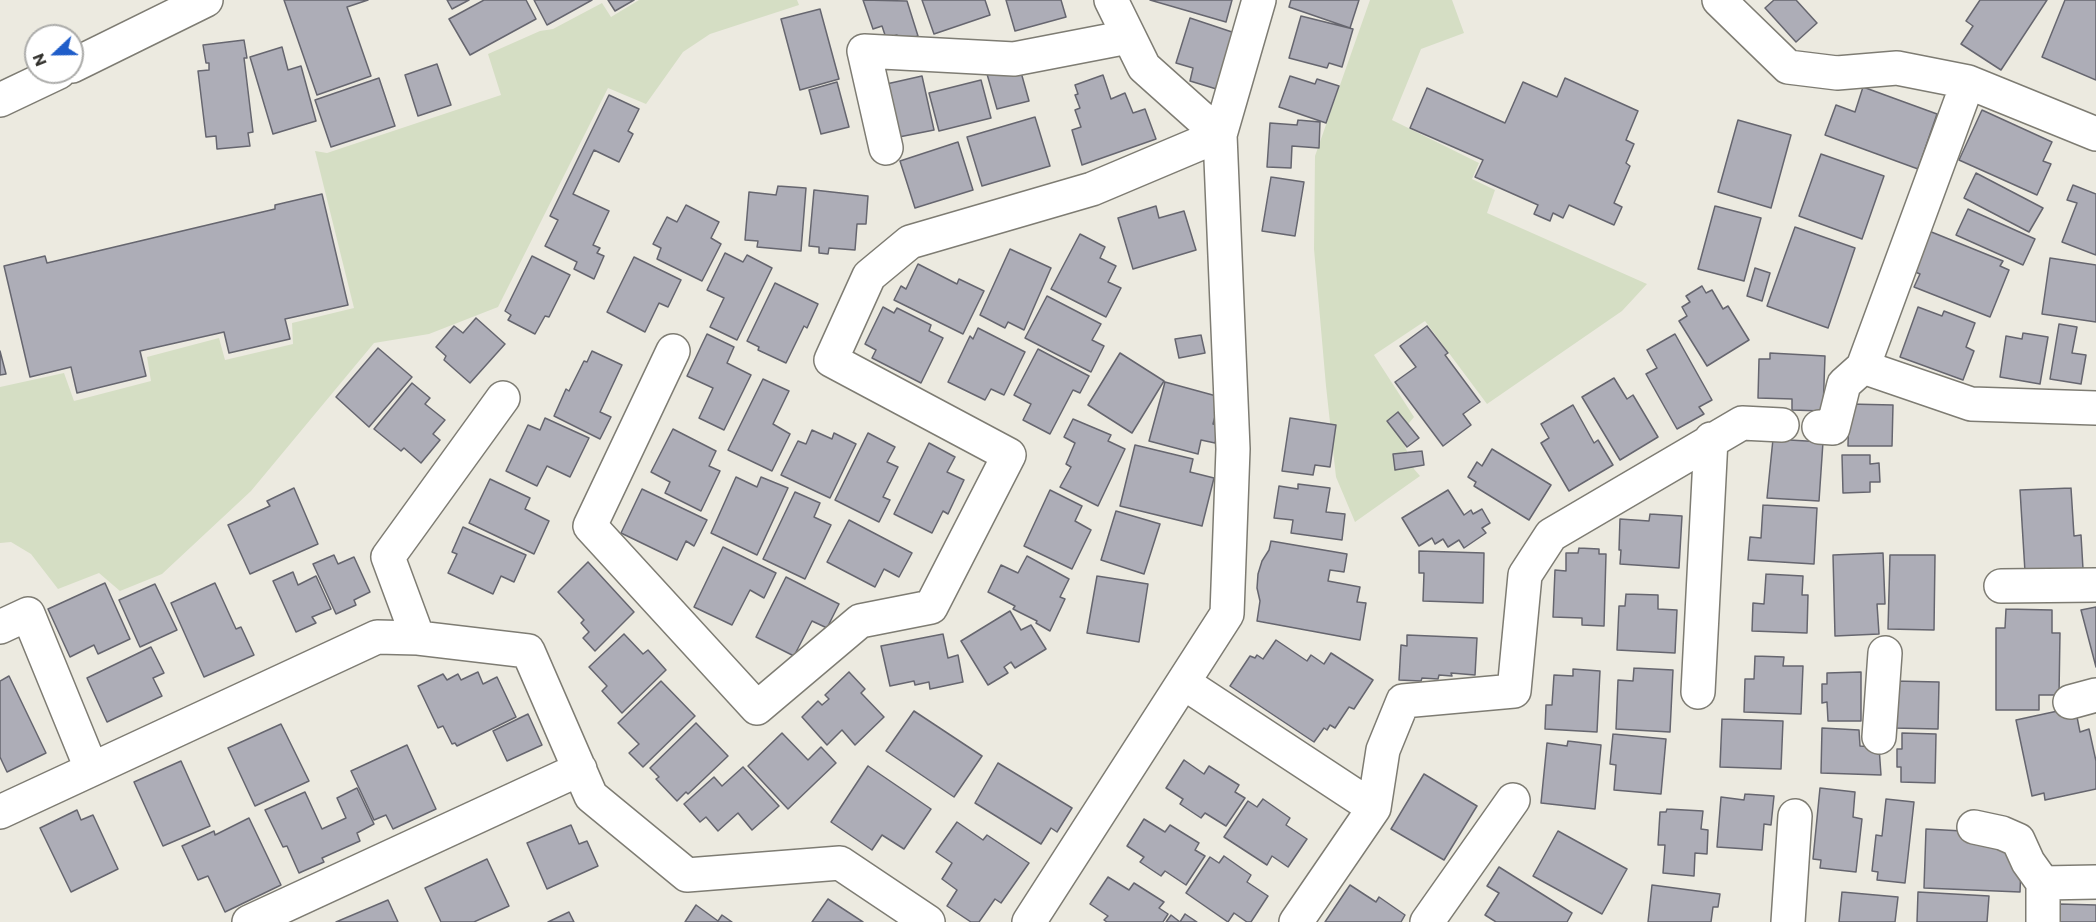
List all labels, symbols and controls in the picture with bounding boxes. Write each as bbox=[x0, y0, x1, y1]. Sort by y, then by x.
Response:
north arrow bbox=[24, 24, 84, 84]
text: N bbox=[28, 51, 50, 69]

